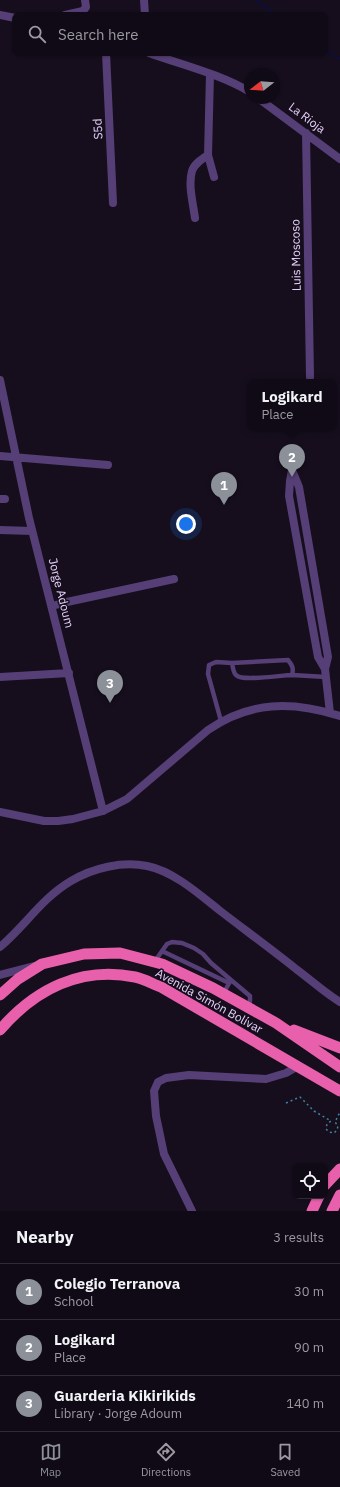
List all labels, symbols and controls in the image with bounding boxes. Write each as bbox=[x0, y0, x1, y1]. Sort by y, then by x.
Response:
search box bbox=[12, 12, 328, 56]
icon: search bbox=[26, 23, 48, 45]
text: Search here bbox=[58, 25, 138, 44]
north arrow bbox=[244, 68, 280, 104]
street label: La Rioja bbox=[286, 99, 329, 137]
street label: S5d bbox=[89, 118, 106, 140]
street label: Luis Moscoso bbox=[287, 219, 304, 291]
popup bbox=[247, 379, 337, 431]
text: Logikard bbox=[261, 387, 323, 406]
text: Place bbox=[261, 406, 293, 423]
pin: 2 bbox=[279, 444, 305, 477]
pin: 1 bbox=[211, 472, 237, 505]
your location bbox=[176, 514, 196, 534]
street label: Jorge Adoum bbox=[46, 556, 77, 629]
pin: 3 bbox=[97, 670, 123, 703]
street label: Avenida Simón Bolívar bbox=[153, 965, 266, 1037]
map controls bbox=[292, 1163, 328, 1199]
button: locate bbox=[292, 1163, 328, 1199]
text: Nearby bbox=[16, 1226, 74, 1248]
text: 3 results bbox=[273, 1229, 324, 1246]
text: Colegio Terranova bbox=[54, 1274, 180, 1293]
text: 1 bbox=[25, 1283, 33, 1300]
text: 30 m bbox=[294, 1283, 324, 1300]
text: School bbox=[54, 1293, 94, 1310]
text: Logikard bbox=[54, 1330, 115, 1349]
text: 2 bbox=[25, 1339, 33, 1356]
text: 90 m bbox=[294, 1339, 324, 1356]
text: Place bbox=[54, 1349, 86, 1366]
text: Guarderia Kikirikids bbox=[54, 1386, 196, 1405]
text: 3 bbox=[25, 1395, 33, 1412]
text: 140 m bbox=[286, 1395, 324, 1412]
text: Library · Jorge Adoum bbox=[54, 1405, 182, 1422]
tab: Map bbox=[40, 1441, 62, 1479]
tab: Directions bbox=[141, 1441, 191, 1479]
tab: Saved bbox=[270, 1441, 300, 1479]

